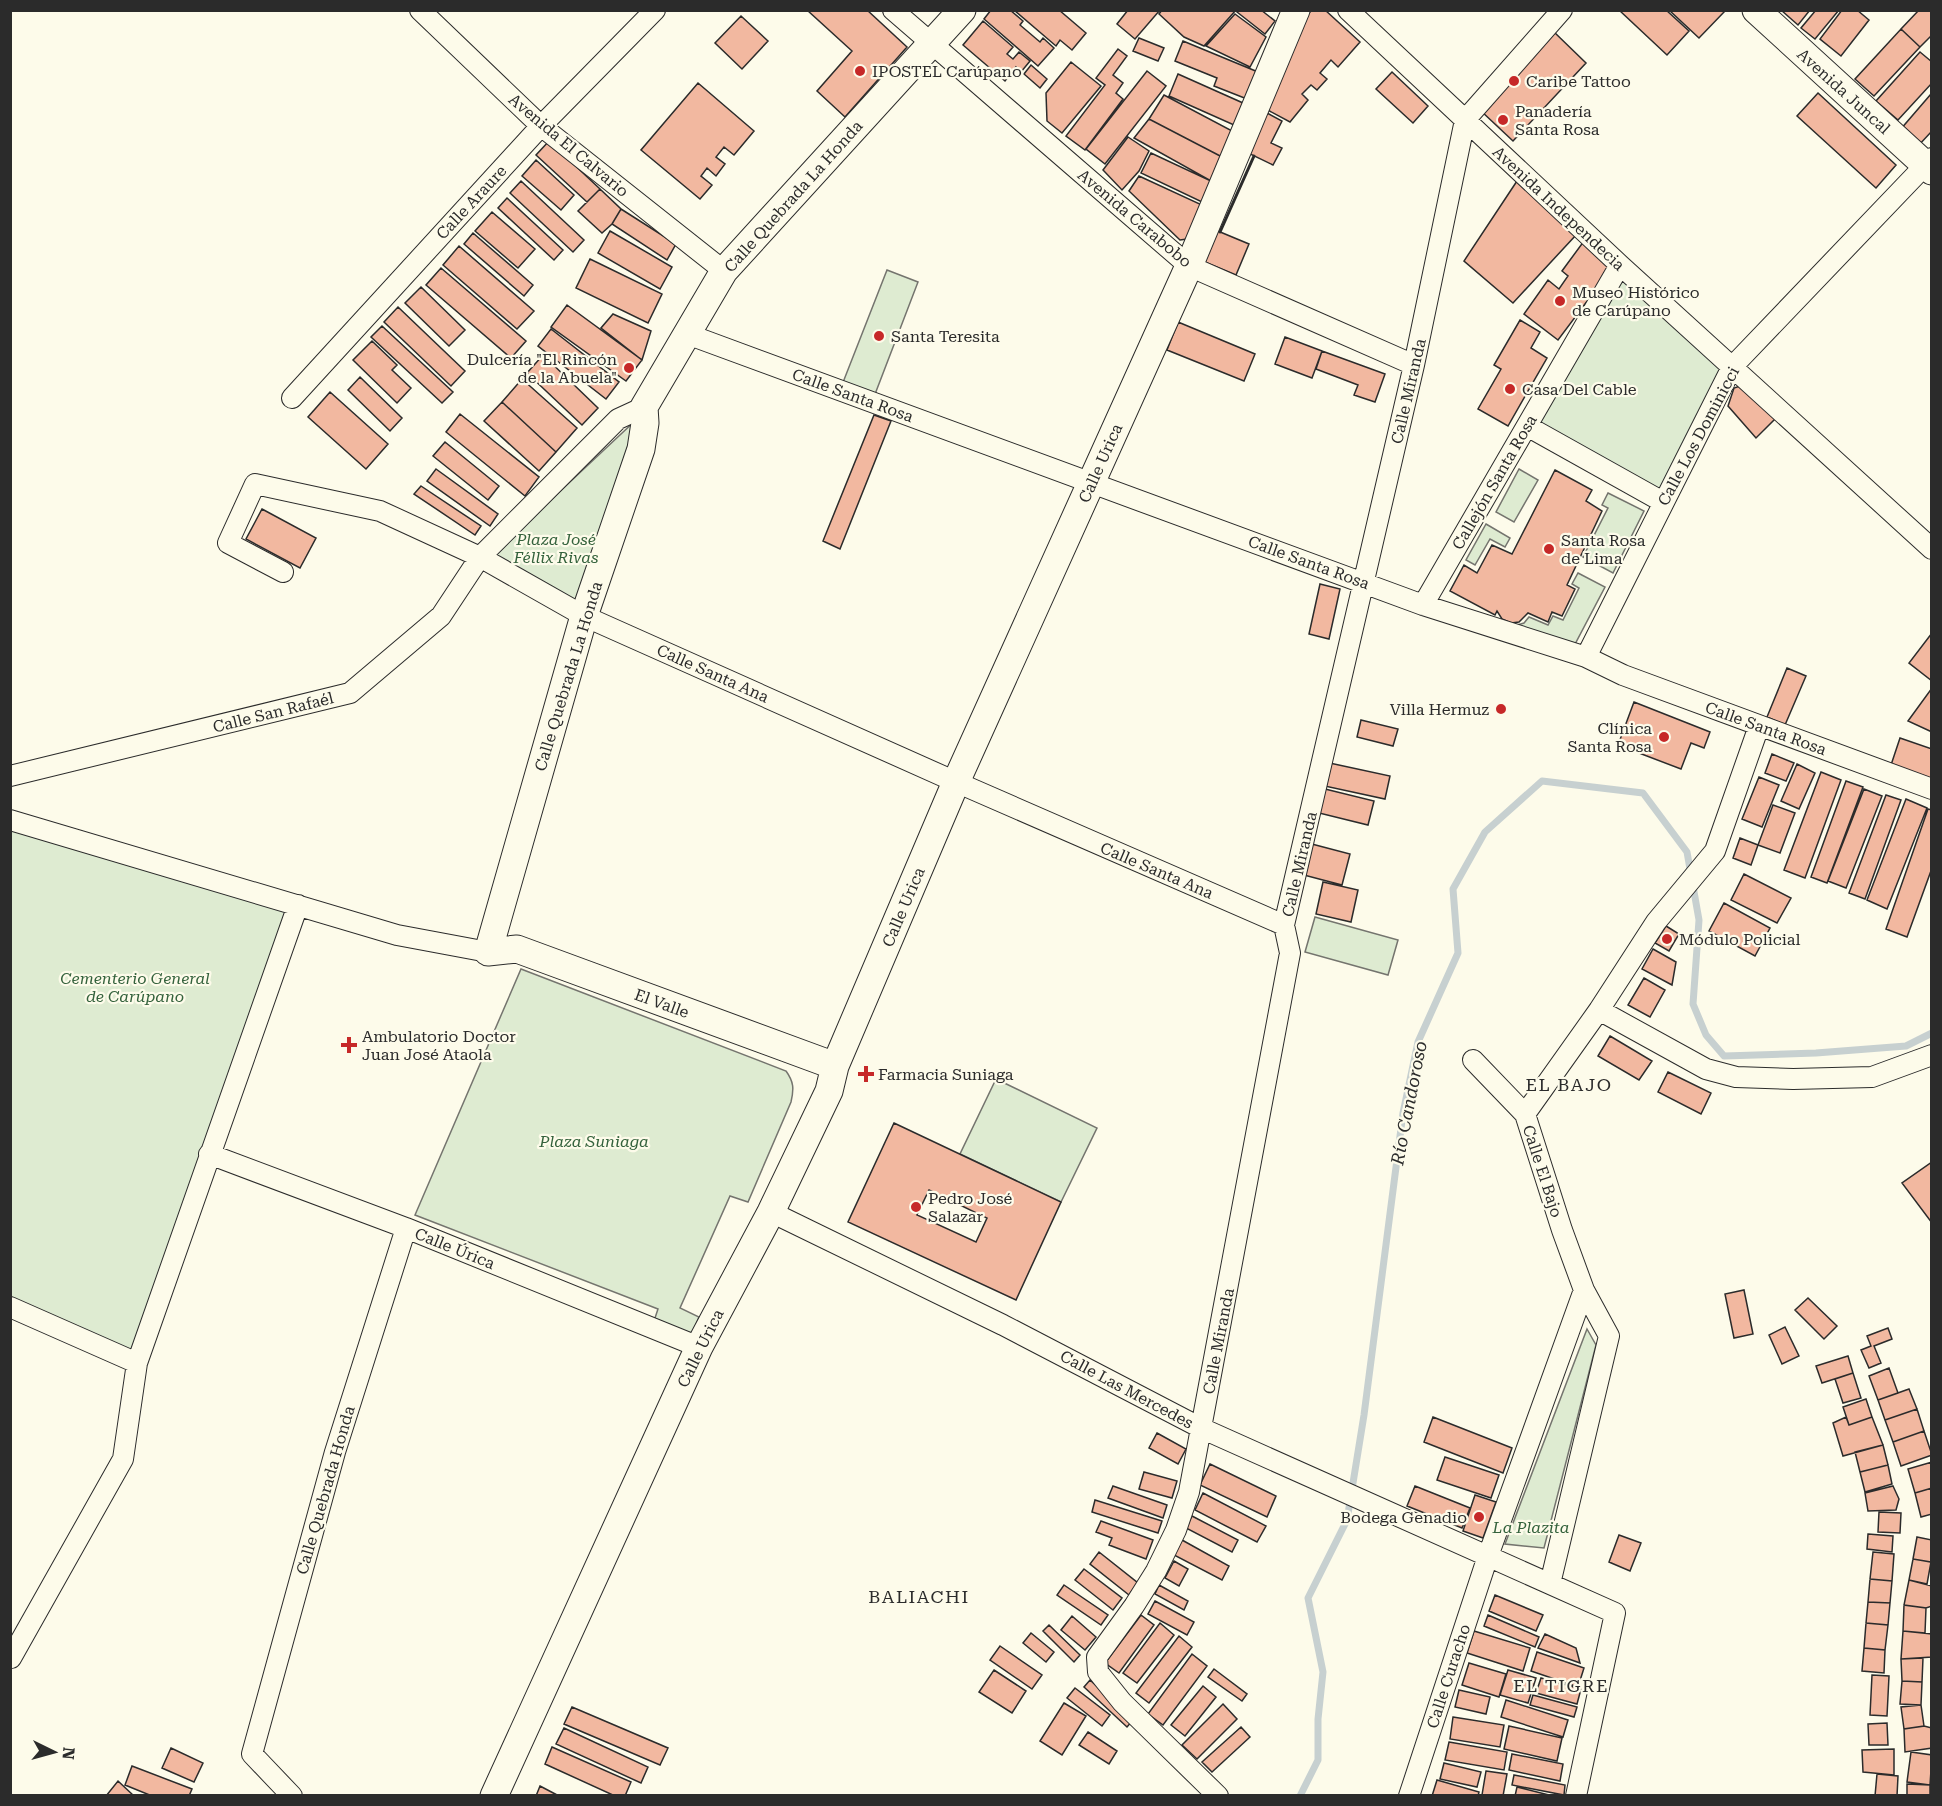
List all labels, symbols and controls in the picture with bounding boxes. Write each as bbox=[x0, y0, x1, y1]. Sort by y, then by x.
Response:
street label: Avenida Juncal bbox=[1793, 45, 1894, 138]
place label: IPOSTEL Carúpano bbox=[872, 62, 1022, 81]
marker: IPOSTEL Carúpano bbox=[853, 64, 867, 78]
place label: Caribe Tattoo bbox=[1526, 72, 1631, 91]
marker: Caribe Tattoo bbox=[1507, 74, 1521, 88]
street label: Avenida El Calvario bbox=[505, 90, 632, 201]
place label: Panadería Santa Rosa bbox=[1515, 102, 1600, 139]
marker: Panadería Santa Rosa bbox=[1496, 113, 1510, 127]
street label: Calle Quebrada La Honda bbox=[720, 116, 867, 276]
street label: Avenida Independecia bbox=[1489, 142, 1629, 275]
street label: Calle Araure bbox=[432, 161, 511, 243]
street label: Avenida Carabobo bbox=[1074, 165, 1195, 272]
place label: Museo Histórico de Carúpano bbox=[1572, 283, 1700, 320]
marker: Museo Histórico de Carúpano bbox=[1553, 294, 1567, 308]
place label: Santa Teresita bbox=[891, 327, 1000, 346]
marker: Santa Teresita bbox=[872, 329, 886, 343]
street label: Calle Miranda bbox=[1387, 336, 1430, 446]
place label: Dulcería "El Rincón de la Abuela" bbox=[467, 350, 617, 387]
marker: Dulcería "El Rincón de la Abuela" bbox=[622, 361, 636, 375]
street label: Calle Los Dominicci bbox=[1654, 363, 1743, 509]
street label: Calle Santa Rosa bbox=[790, 365, 916, 426]
place label: Casa Del Cable bbox=[1522, 380, 1637, 399]
marker: Casa Del Cable bbox=[1503, 382, 1517, 396]
street label: Callejón Santa Rosa bbox=[1448, 411, 1541, 553]
street label: Calle Urica bbox=[1075, 420, 1126, 506]
park label: Plaza José Féllix Rivas bbox=[513, 530, 599, 567]
place label: Santa Rosa de Lima bbox=[1561, 531, 1646, 568]
street label: Calle Santa Rosa bbox=[1246, 532, 1372, 593]
marker: Santa Rosa de Lima bbox=[1542, 542, 1556, 556]
street label: Calle Quebrada La Honda bbox=[531, 579, 607, 773]
street label: Calle Santa Ana bbox=[654, 640, 772, 707]
street label: Calle San Rafaél bbox=[211, 688, 335, 737]
street label: Calle Santa Rosa bbox=[1703, 698, 1829, 759]
place label: Villa Hermuz bbox=[1390, 700, 1489, 719]
marker: Villa Hermuz bbox=[1494, 702, 1508, 716]
place label: Clínica Santa Rosa bbox=[1567, 719, 1652, 756]
marker: Clínica Santa Rosa bbox=[1657, 730, 1671, 744]
street label: Calle Miranda bbox=[1278, 809, 1321, 919]
street label: Calle Santa Ana bbox=[1098, 838, 1216, 903]
street label: Calle Urica bbox=[878, 864, 929, 950]
place label: Módulo Policial bbox=[1679, 930, 1800, 949]
marker: Módulo Policial bbox=[1660, 932, 1674, 946]
park label: Cementerio General de Carúpano bbox=[60, 969, 210, 1006]
street label: El Valle bbox=[632, 985, 692, 1022]
place label: Ambulatorio Doctor Juan José Ataola bbox=[362, 1027, 516, 1064]
marker: Ambulatorio Doctor Juan José Ataola bbox=[340, 1036, 358, 1054]
water label: Río Candoroso bbox=[1386, 1039, 1431, 1168]
place label: Farmacia Suniaga bbox=[878, 1065, 1014, 1084]
marker: Farmacia Suniaga bbox=[859, 1067, 873, 1081]
district label: EL BAJO bbox=[1526, 1074, 1613, 1095]
street label: Calle El Bajo bbox=[1519, 1123, 1566, 1220]
park label: Plaza Suniaga bbox=[538, 1132, 649, 1151]
place label: Pedro José Salazar bbox=[928, 1189, 1012, 1226]
marker: Pedro José Salazar bbox=[909, 1200, 923, 1214]
street label: Calle Úrica bbox=[412, 1224, 498, 1273]
street label: Calle Miranda bbox=[1199, 1286, 1238, 1396]
street label: Calle Urica bbox=[673, 1306, 728, 1390]
street label: Calle Las Mercedes bbox=[1057, 1346, 1197, 1433]
street label: Calle Quebrada Honda bbox=[292, 1403, 359, 1577]
place label: Bodega Genadio bbox=[1340, 1508, 1467, 1527]
marker: Bodega Genadio bbox=[1472, 1510, 1486, 1524]
park label: La Plazita bbox=[1492, 1518, 1570, 1537]
district label: BALIACHI bbox=[868, 1586, 970, 1607]
street label: Calle Curacho bbox=[1423, 1621, 1474, 1731]
district label: EL TIGRE bbox=[1513, 1675, 1609, 1696]
north arrow bbox=[24, 1722, 84, 1782]
text: N bbox=[58, 1746, 78, 1760]

